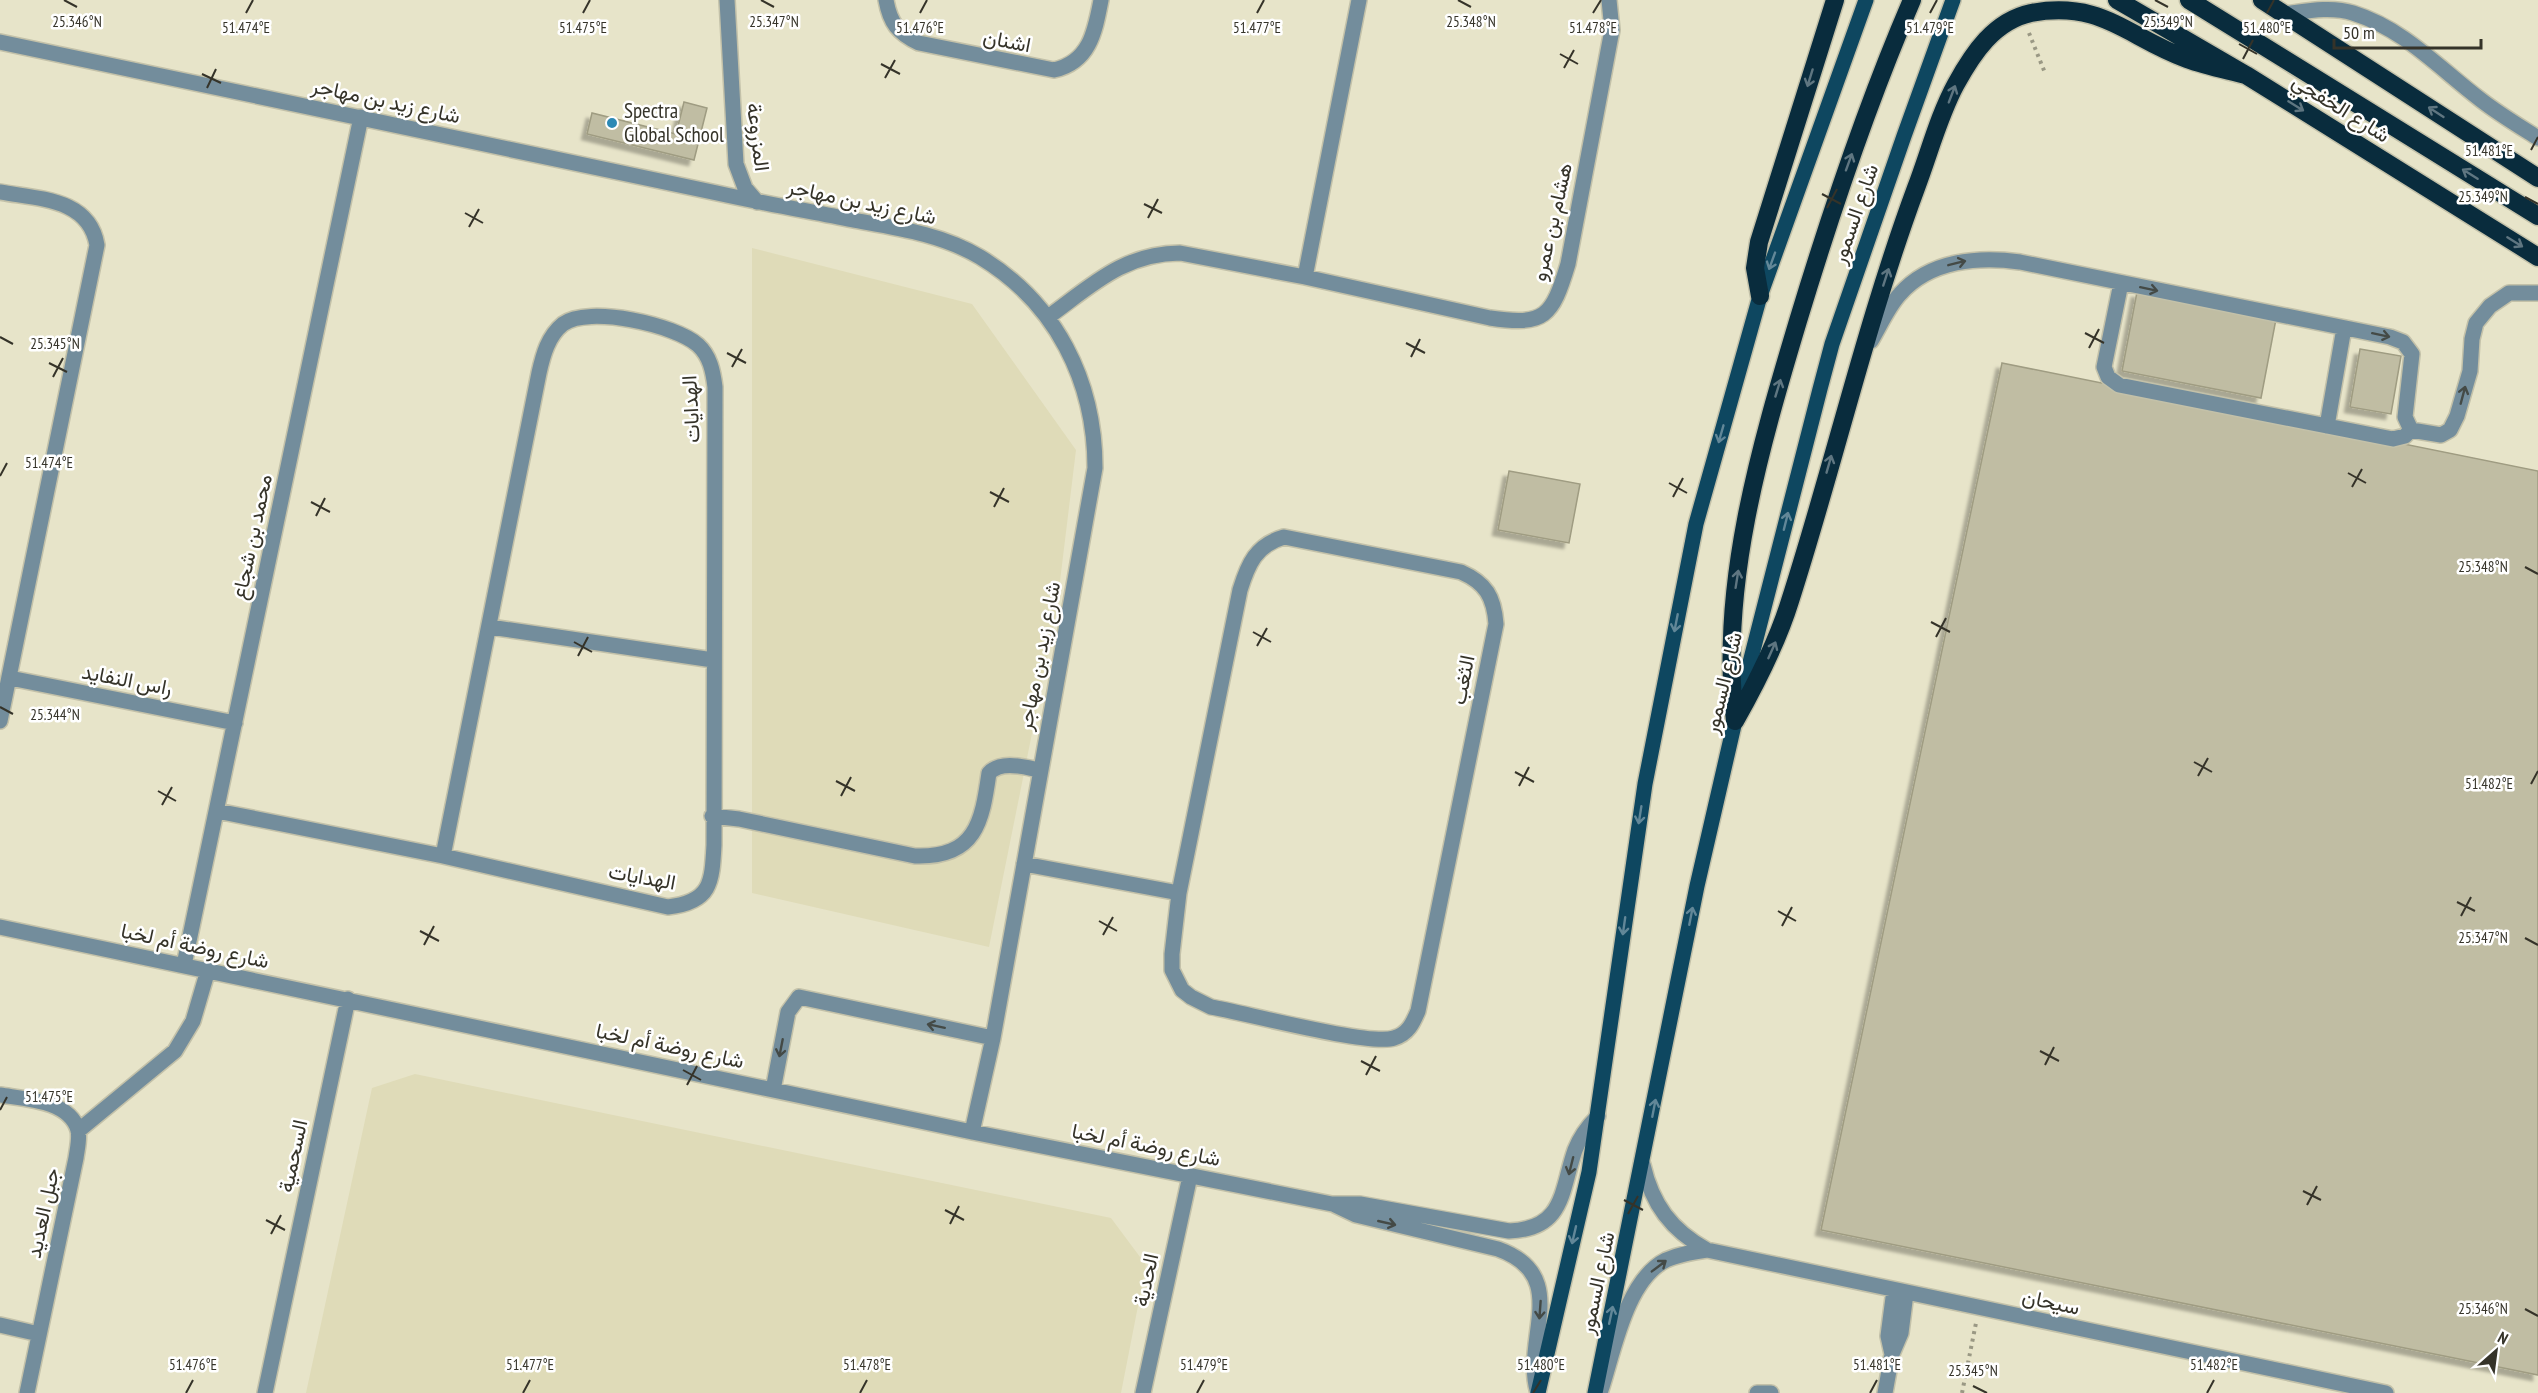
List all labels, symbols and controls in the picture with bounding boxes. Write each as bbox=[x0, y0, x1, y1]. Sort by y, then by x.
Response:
text: 25.346°N bbox=[52, 12, 102, 31]
text: 25.347°N bbox=[749, 12, 799, 31]
text: 25.348°N bbox=[1446, 12, 1496, 31]
text: 25.349°N bbox=[2143, 12, 2193, 31]
scale bar bbox=[2334, 12, 2481, 50]
text: 51.474°E bbox=[222, 18, 270, 37]
text: 51.475°E bbox=[559, 18, 607, 37]
text: 51.476°E bbox=[896, 18, 944, 37]
text: 51.477°E bbox=[1233, 18, 1281, 37]
text: 51.478°E bbox=[1569, 18, 1617, 37]
text: 51.479°E bbox=[1906, 18, 1954, 37]
text: 51.480°E bbox=[2243, 18, 2291, 37]
text: 50 m bbox=[2343, 21, 2375, 44]
street label: اشنان bbox=[981, 23, 1033, 58]
street label: شارع الخفجي bbox=[2285, 67, 2395, 152]
one-way arrow bbox=[1804, 68, 1815, 87]
street label: شارع زيد بن مهاجر bbox=[308, 71, 463, 130]
one-way arrow bbox=[1947, 85, 1958, 104]
place label: Spectra Global School bbox=[624, 97, 724, 148]
one-way arrow bbox=[2287, 100, 2304, 113]
street label: المزروعة bbox=[741, 101, 776, 173]
one-way arrow bbox=[2428, 106, 2445, 118]
marker: Spectra Global School bbox=[605, 116, 619, 130]
text: 51.481°E bbox=[2465, 141, 2513, 160]
one-way arrow bbox=[1845, 154, 1856, 172]
street label: هشام بن عمرو bbox=[1525, 160, 1579, 284]
street label: شارع السمور bbox=[1825, 160, 1885, 269]
one-way arrow bbox=[2462, 168, 2479, 180]
street label: شارع زيد بن مهاجر bbox=[784, 172, 939, 231]
text: 25.349°N bbox=[2458, 187, 2508, 206]
one-way arrow bbox=[2506, 237, 2523, 249]
one-way arrow bbox=[1766, 251, 1777, 270]
one-way arrow bbox=[1947, 257, 1966, 269]
one-way arrow bbox=[1881, 268, 1892, 287]
one-way arrow bbox=[2139, 283, 2158, 295]
one-way arrow bbox=[2371, 330, 2390, 341]
text: 25.345°N bbox=[30, 334, 80, 353]
street label: الهدايات bbox=[675, 374, 706, 444]
one-way arrow bbox=[1773, 379, 1784, 398]
one-way arrow bbox=[2458, 386, 2469, 405]
one-way arrow bbox=[1715, 424, 1726, 443]
text: 51.474°E bbox=[25, 453, 73, 472]
one-way arrow bbox=[1824, 455, 1835, 474]
street label: محمد بن شجاع bbox=[225, 472, 279, 602]
one-way arrow bbox=[1780, 512, 1792, 531]
text: 25.348°N bbox=[2458, 557, 2508, 576]
one-way arrow bbox=[1732, 569, 1743, 589]
street label: شارع زيد بن مهاجر bbox=[1011, 579, 1067, 734]
one-way arrow bbox=[1670, 613, 1681, 632]
street label: شارع السمور bbox=[1697, 629, 1749, 738]
one-way arrow bbox=[1767, 641, 1778, 659]
street label: الثغب bbox=[1444, 653, 1481, 707]
street label: راس النفايد bbox=[80, 658, 175, 701]
text: 25.344°N bbox=[30, 705, 80, 724]
text: 51.482°E bbox=[2465, 774, 2513, 793]
one-way arrow bbox=[1634, 804, 1645, 824]
street label: الهدايات bbox=[606, 857, 678, 896]
one-way arrow bbox=[1686, 907, 1697, 926]
one-way arrow bbox=[1619, 915, 1630, 935]
street label: شارع روضة أم لخبا bbox=[118, 917, 272, 975]
text: 25.347°N bbox=[2458, 928, 2508, 947]
street label: شارع روضة أم لخبا bbox=[593, 1017, 747, 1075]
one-way arrow bbox=[926, 1019, 945, 1031]
one-way arrow bbox=[775, 1037, 786, 1057]
text: 51.475°E bbox=[25, 1087, 73, 1106]
one-way arrow bbox=[1649, 1098, 1660, 1118]
street label: السحمية bbox=[272, 1117, 313, 1195]
street label: شارع روضة أم لخبا bbox=[1069, 1117, 1223, 1173]
one-way arrow bbox=[1564, 1157, 1576, 1176]
street label: جبل العديد bbox=[20, 1165, 65, 1261]
one-way arrow bbox=[1377, 1217, 1396, 1229]
one-way arrow bbox=[1568, 1225, 1580, 1244]
street label: شارع السمور bbox=[1572, 1229, 1621, 1338]
street label: الحدية bbox=[1127, 1251, 1164, 1309]
one-way arrow bbox=[1650, 1260, 1666, 1272]
street label: سيحان bbox=[2020, 1282, 2082, 1321]
one-way arrow bbox=[1535, 1299, 1546, 1319]
text: 25.346°N bbox=[2458, 1299, 2508, 1318]
one-way arrow bbox=[1606, 1306, 1617, 1325]
north arrow bbox=[2466, 1321, 2526, 1381]
text: N bbox=[2495, 1327, 2512, 1349]
text: 51.476°E bbox=[169, 1355, 217, 1374]
text: 51.477°E bbox=[506, 1355, 554, 1374]
text: 51.478°E bbox=[843, 1355, 891, 1374]
text: 51.479°E bbox=[1180, 1355, 1228, 1374]
text: 51.480°E bbox=[1517, 1355, 1565, 1374]
text: 51.481°E bbox=[1853, 1355, 1901, 1374]
text: 51.482°E bbox=[2190, 1355, 2238, 1374]
text: 25.345°N bbox=[1948, 1361, 1998, 1380]

